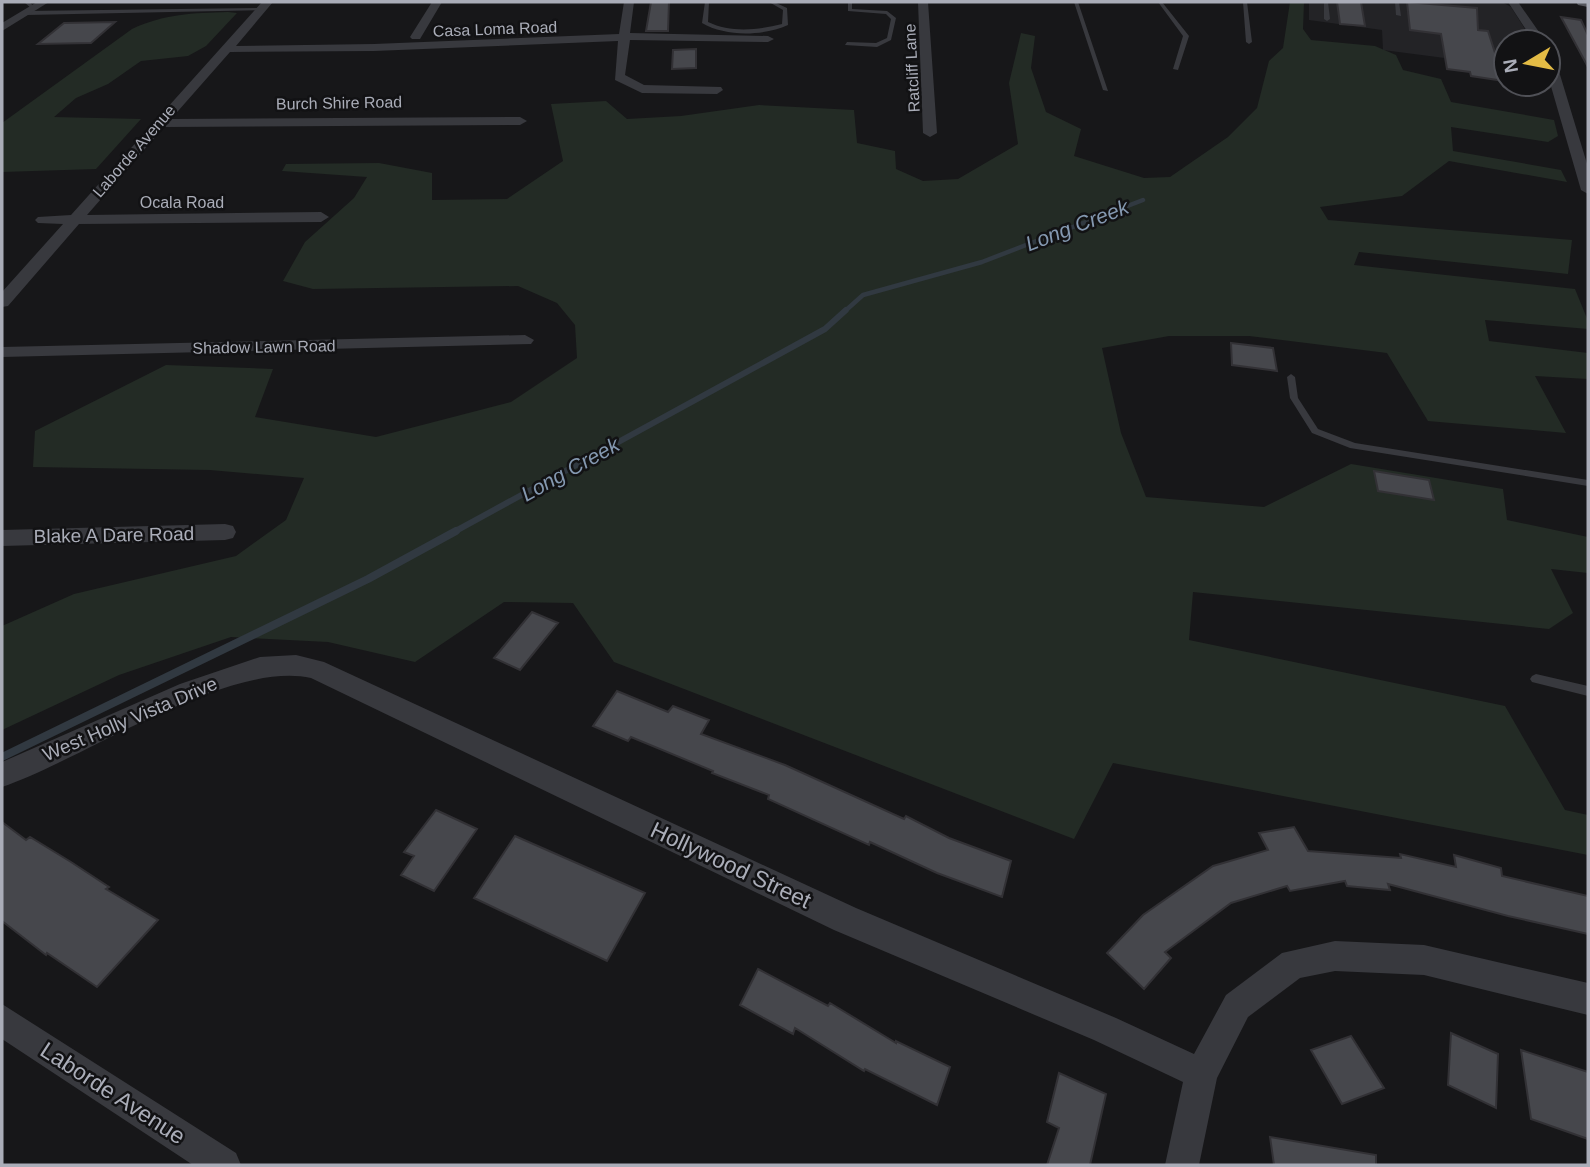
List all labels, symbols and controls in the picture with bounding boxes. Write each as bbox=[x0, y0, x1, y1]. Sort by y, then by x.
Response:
street label: Casa Loma Road bbox=[432, 18, 558, 40]
street label: Ratcliff Lane bbox=[901, 23, 923, 113]
north arrow bbox=[1492, 28, 1562, 98]
text: N bbox=[1499, 57, 1522, 74]
street label: Burch Shire Road bbox=[276, 93, 402, 113]
street label: Laborde Avenue bbox=[89, 101, 179, 200]
street label: Ocala Road bbox=[140, 194, 224, 211]
water label: Long Creek bbox=[1022, 194, 1133, 255]
street label: Shadow Lawn Road bbox=[192, 337, 336, 357]
water label: Long Creek bbox=[517, 432, 624, 505]
street label: Blake A Dare Road bbox=[34, 523, 194, 547]
street label: West Holly Vista Drive bbox=[40, 673, 220, 765]
street label: Hollywood Street bbox=[647, 816, 816, 914]
street label: Laborde Avenue bbox=[36, 1037, 190, 1149]

